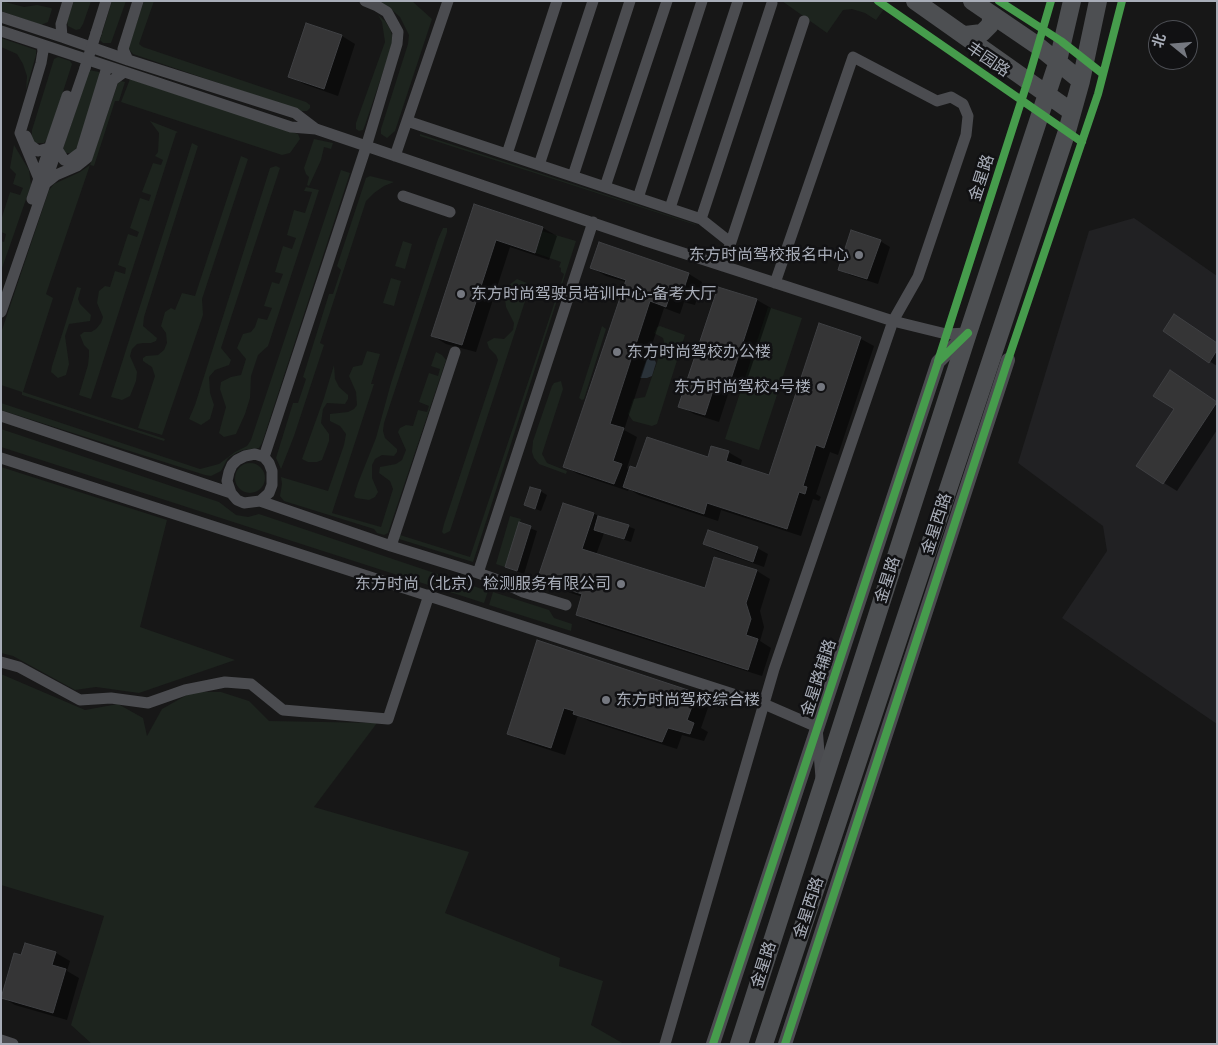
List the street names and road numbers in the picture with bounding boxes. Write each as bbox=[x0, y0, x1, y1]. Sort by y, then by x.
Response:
street label: 丰园路 bbox=[963, 39, 1013, 81]
street label: 金星路 bbox=[965, 152, 999, 204]
street label: 金星西路 bbox=[918, 491, 956, 557]
street label: 金星路 bbox=[871, 554, 905, 606]
street label: 金星路辅路 bbox=[798, 637, 840, 719]
street label: 金星西路 bbox=[790, 875, 828, 941]
street label: 金星路 bbox=[747, 939, 781, 991]

